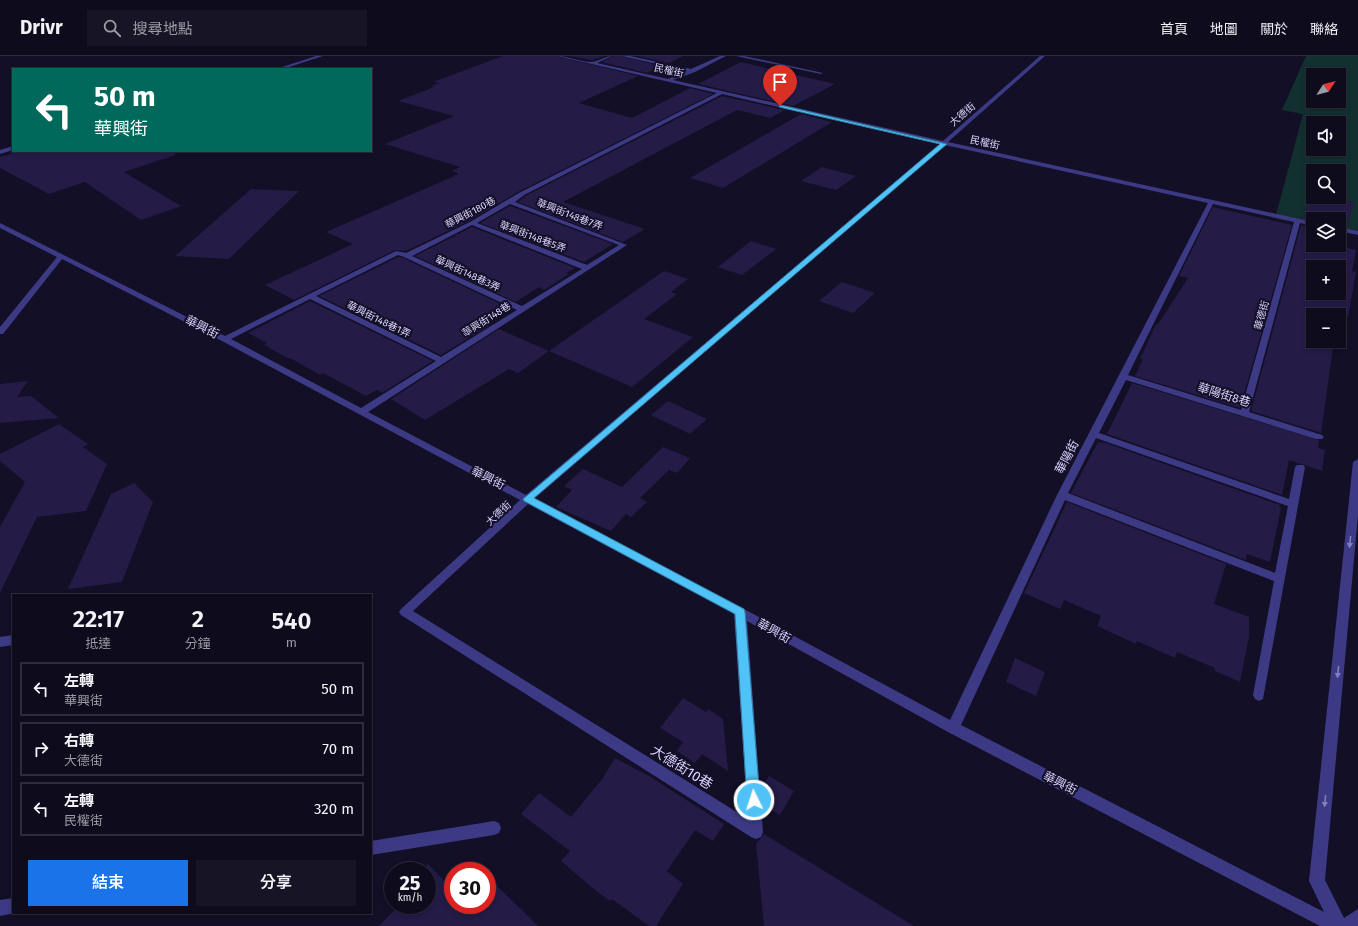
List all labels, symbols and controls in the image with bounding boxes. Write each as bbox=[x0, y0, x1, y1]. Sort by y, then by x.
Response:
search box bbox=[87, 10, 367, 46]
text: Drivr bbox=[20, 16, 63, 39]
icon: search bbox=[101, 17, 123, 39]
text: 搜尋地點 bbox=[133, 20, 193, 38]
text: 首頁 bbox=[1160, 21, 1188, 38]
text: 地圖 bbox=[1210, 21, 1238, 38]
text: 關於 bbox=[1260, 21, 1288, 38]
text: 聯絡 bbox=[1310, 21, 1338, 38]
street label: 民權街 bbox=[653, 62, 685, 80]
pin bbox=[763, 65, 797, 106]
north arrow bbox=[1306, 68, 1346, 108]
map controls bbox=[1306, 68, 1346, 348]
icon: arrive bbox=[769, 71, 791, 93]
text: 50 m bbox=[94, 80, 156, 113]
icon: left bbox=[28, 84, 80, 136]
street label: 大德街 bbox=[947, 100, 978, 129]
button: sound bbox=[1306, 116, 1346, 156]
text: 華興街 bbox=[94, 118, 148, 140]
street label: 民權街 bbox=[969, 134, 1001, 152]
button: search bbox=[1306, 164, 1346, 204]
street label: 華興街180巷 bbox=[443, 195, 498, 231]
street label: 華興街148巷7弄 bbox=[535, 197, 604, 233]
button: layers bbox=[1306, 212, 1346, 252]
street label: 華興街148巷5弄 bbox=[498, 219, 568, 255]
street label: 華興街148巷3弄 bbox=[433, 254, 502, 294]
button: + bbox=[1306, 260, 1346, 300]
street label: 華興街148巷1弄 bbox=[345, 299, 412, 341]
street label: 華德街 bbox=[1252, 299, 1272, 331]
street label: 華興街148巷 bbox=[460, 300, 513, 340]
button: − bbox=[1306, 308, 1346, 348]
street label: 華興街 bbox=[183, 313, 221, 341]
street label: 華陽街8巷 bbox=[1196, 380, 1252, 410]
street label: 華陽街 bbox=[1052, 438, 1082, 476]
street label: 華興街 bbox=[469, 464, 507, 492]
street label: 大德街 bbox=[484, 499, 514, 528]
one-way arrow bbox=[1347, 536, 1354, 548]
text: 22:17 bbox=[73, 605, 124, 633]
text: 2 bbox=[192, 605, 204, 633]
text: 540 bbox=[271, 607, 311, 635]
street label: 華興街 bbox=[755, 616, 793, 646]
text: m bbox=[286, 635, 297, 650]
text: 抵達 bbox=[85, 636, 111, 651]
text: 分鐘 bbox=[185, 636, 211, 651]
one-way arrow bbox=[1334, 666, 1341, 678]
text: 左轉 bbox=[64, 672, 94, 690]
icon: left bbox=[30, 678, 52, 700]
text: 50 m bbox=[321, 680, 354, 698]
text: 華興街 bbox=[64, 693, 103, 708]
text: 右轉 bbox=[64, 732, 94, 750]
icon: right bbox=[30, 738, 52, 760]
text: 70 m bbox=[322, 740, 354, 758]
street label: 大德街10巷 bbox=[648, 742, 716, 793]
text: 大德街 bbox=[64, 753, 103, 768]
street label: 華興街 bbox=[1041, 769, 1079, 797]
position arrow bbox=[733, 779, 775, 821]
text: 左轉 bbox=[64, 792, 94, 810]
one-way arrow bbox=[1322, 795, 1329, 807]
icon: left bbox=[30, 798, 52, 820]
text: 320 m bbox=[314, 800, 354, 818]
text: 民權街 bbox=[64, 813, 103, 828]
button: 結束 bbox=[28, 860, 188, 906]
button: 分享 bbox=[196, 860, 356, 906]
speed limit sign: 30 bbox=[444, 862, 496, 914]
text: 25 bbox=[399, 871, 421, 895]
text: km/h bbox=[398, 892, 422, 904]

